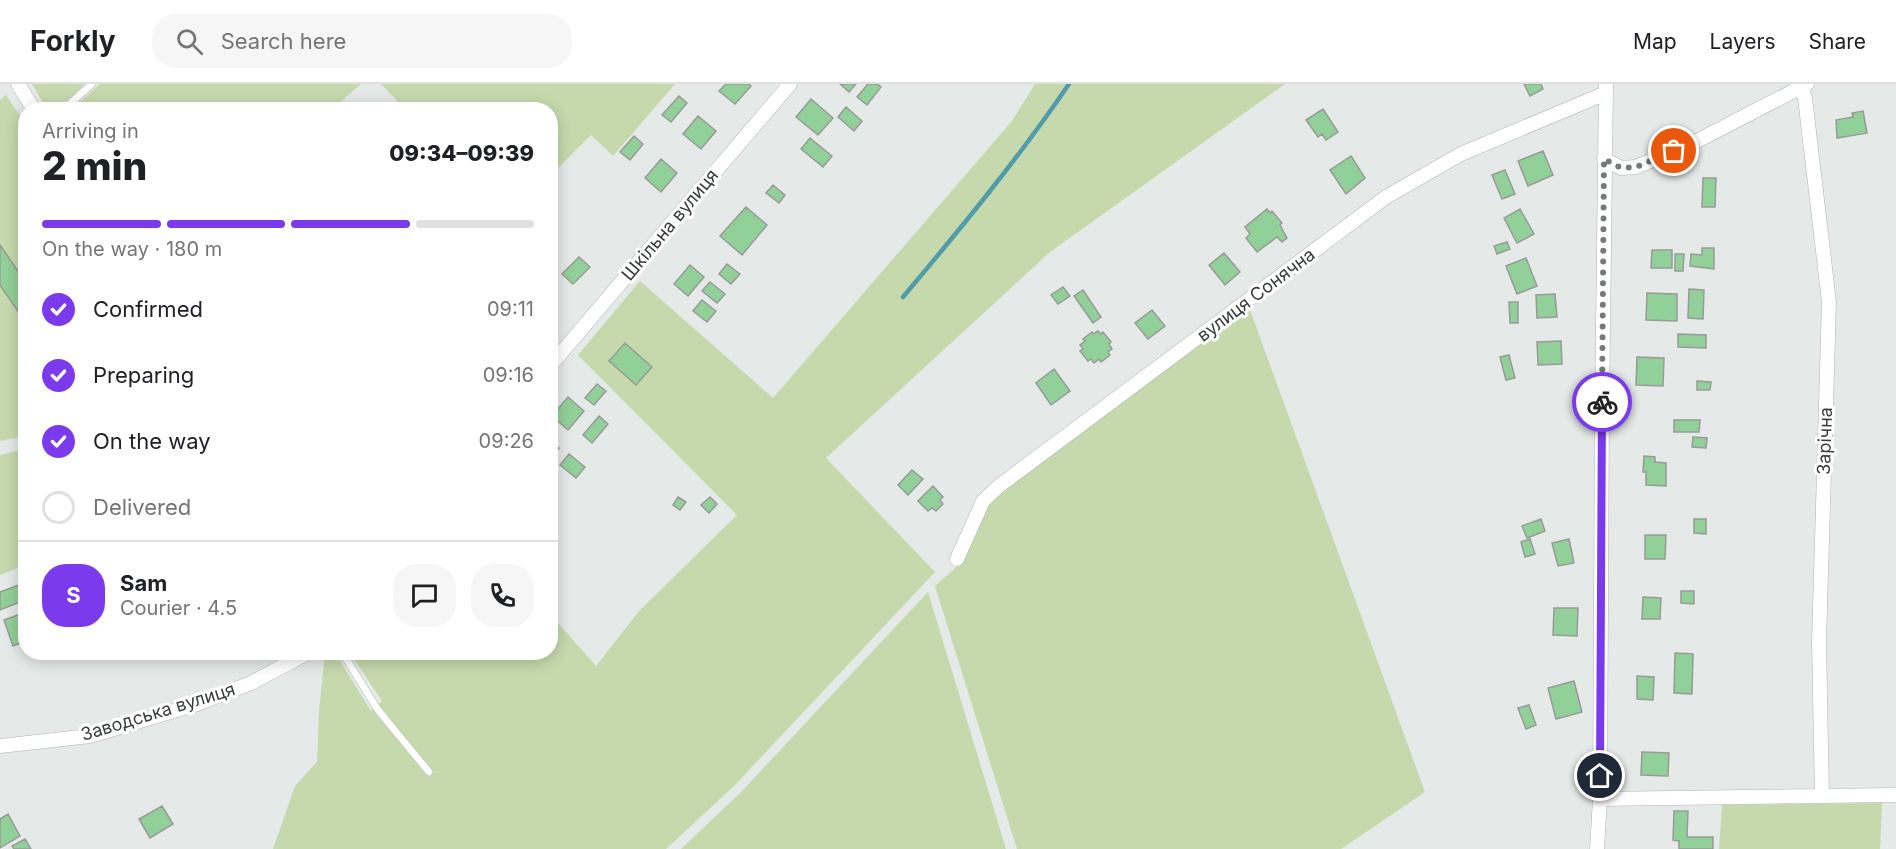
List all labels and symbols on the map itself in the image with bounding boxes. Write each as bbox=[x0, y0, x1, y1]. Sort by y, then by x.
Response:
pin bbox=[1648, 125, 1699, 176]
street label: Шкільна вулиця bbox=[617, 165, 722, 285]
street label: вулиця Сонячна bbox=[1193, 243, 1319, 346]
courier bbox=[1572, 372, 1632, 432]
street label: Зарічна bbox=[1813, 407, 1836, 475]
street label: Заводська вулиця bbox=[78, 678, 237, 745]
pin bbox=[1574, 750, 1625, 801]

